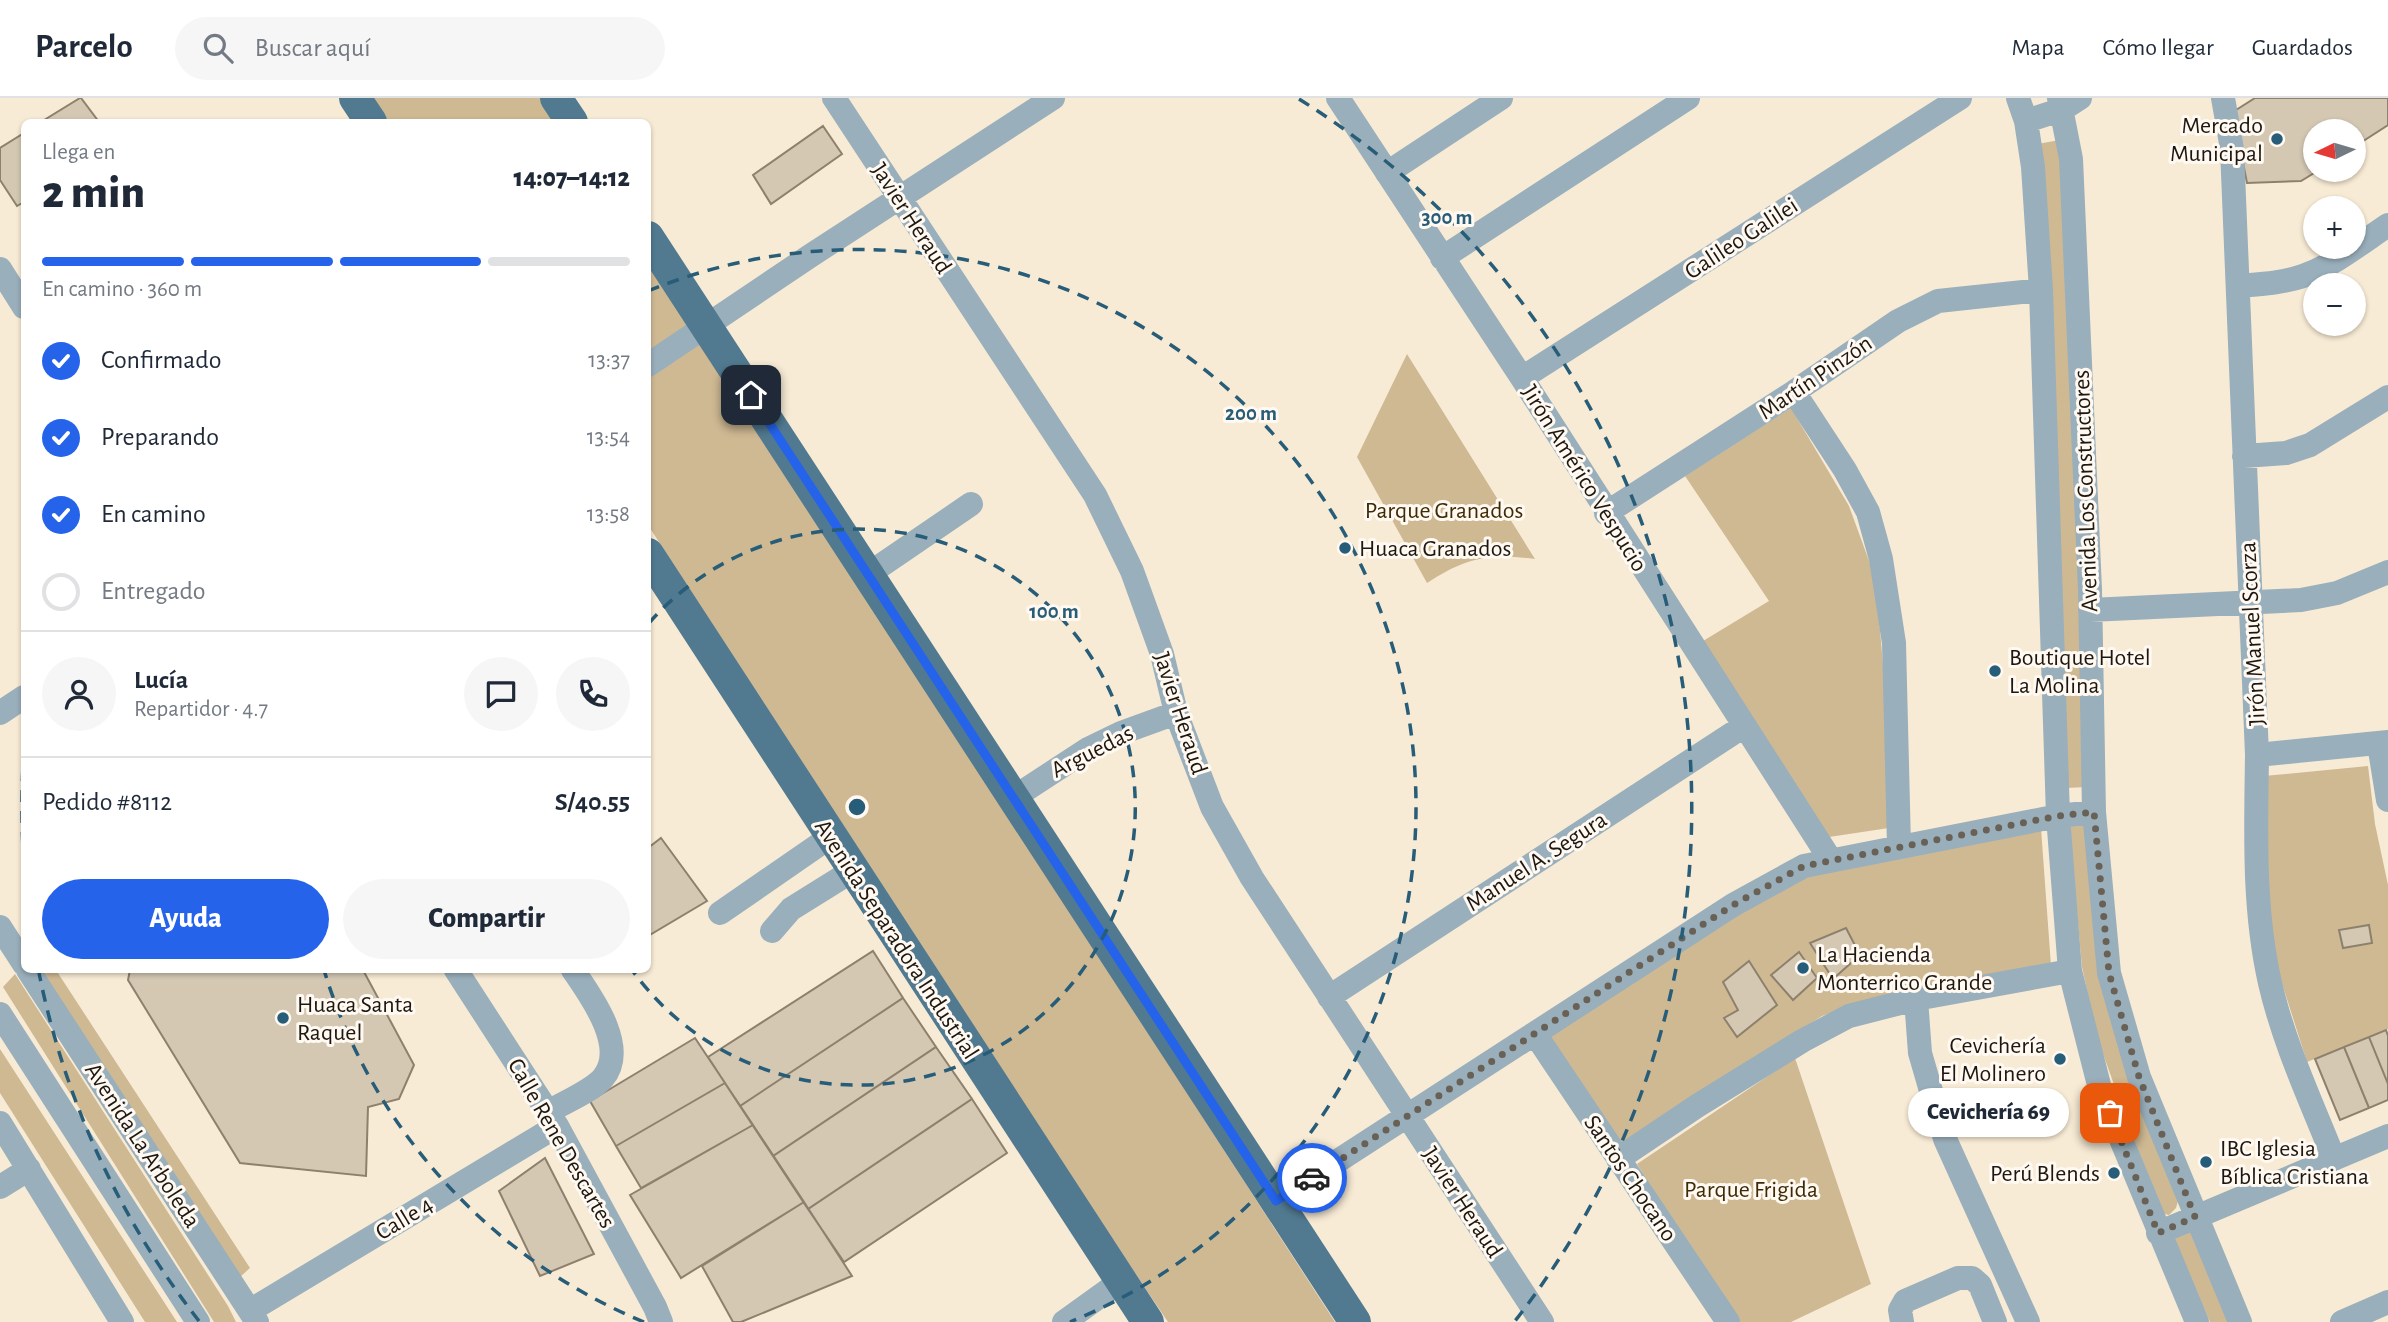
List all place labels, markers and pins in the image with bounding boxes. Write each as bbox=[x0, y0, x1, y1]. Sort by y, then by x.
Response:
place label: Mercado Municipal bbox=[2170, 114, 2263, 166]
marker: Mercado Municipal bbox=[2269, 131, 2285, 147]
pin bbox=[721, 365, 781, 425]
place label: Huaca Granados bbox=[1359, 537, 1511, 561]
marker: Huaca Granados bbox=[1337, 540, 1353, 556]
place label: Boutique Hotel La Molina bbox=[2009, 646, 2151, 698]
marker: Boutique Hotel La Molina bbox=[1987, 663, 2003, 679]
centre of rings bbox=[845, 795, 869, 819]
place label: La Hacienda Monterrico Grande bbox=[1817, 943, 1992, 995]
marker: La Hacienda Monterrico Grande bbox=[1795, 960, 1811, 976]
place label: Huaca Santa Raquel bbox=[297, 993, 413, 1045]
marker: Huaca Santa Raquel bbox=[275, 1010, 291, 1026]
place label: Cevichería El Molinero bbox=[1940, 1034, 2046, 1086]
marker: Cevichería El Molinero bbox=[2052, 1051, 2068, 1067]
pin bbox=[2080, 1083, 2140, 1143]
callout: Cevichería 69 bbox=[1907, 1088, 2068, 1138]
place label: IBC Iglesia Bíblica Cristiana bbox=[2220, 1137, 2369, 1189]
marker: IBC Iglesia Bíblica Cristiana bbox=[2198, 1154, 2214, 1170]
place label: Perú Blends bbox=[1990, 1162, 2100, 1186]
marker: Perú Blends bbox=[2106, 1165, 2122, 1181]

